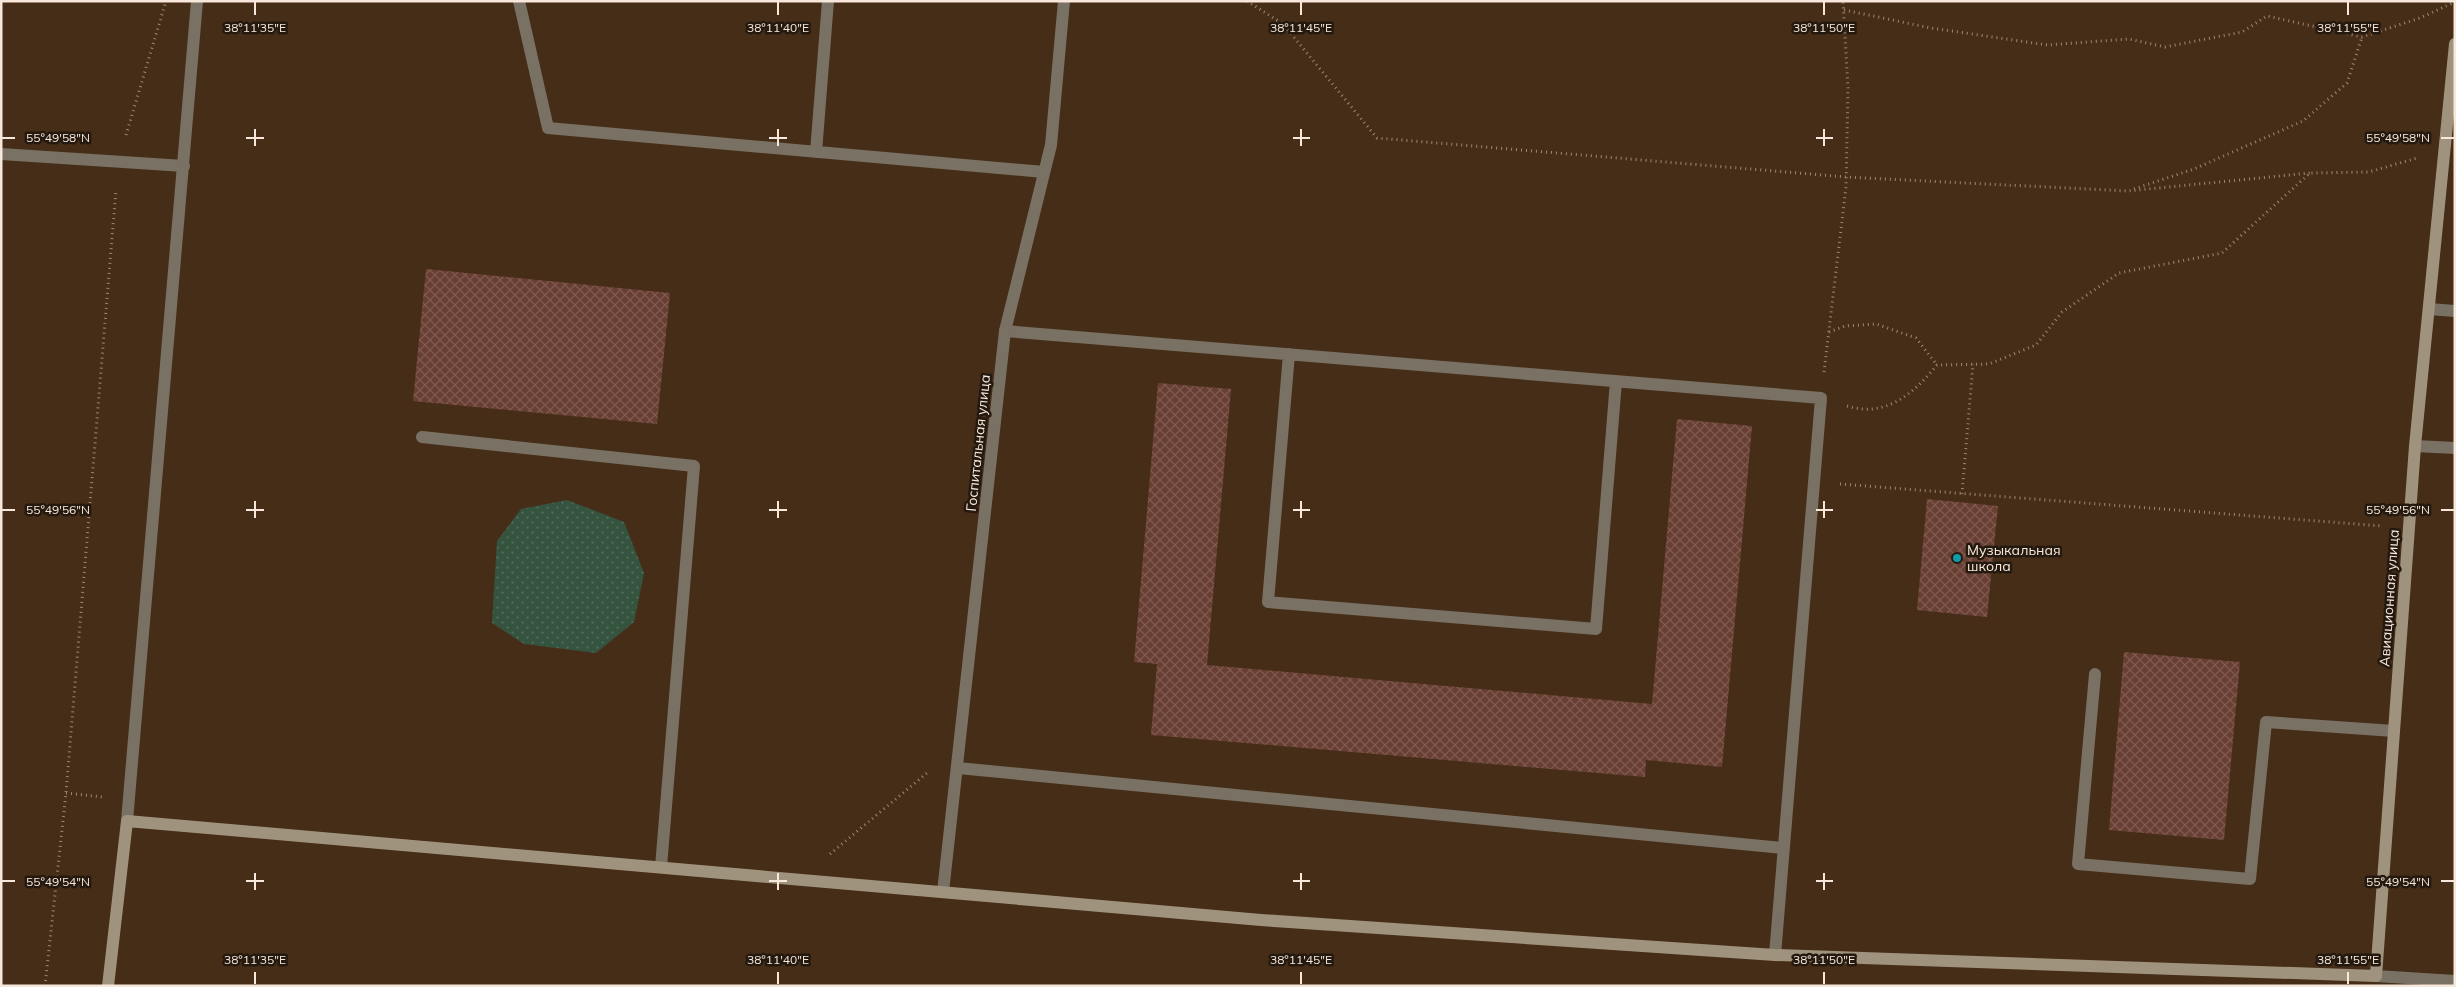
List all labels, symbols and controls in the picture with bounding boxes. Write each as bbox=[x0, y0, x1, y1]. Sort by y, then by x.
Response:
text: 38°11'35"E bbox=[224, 20, 286, 35]
text: 38°11'40"E bbox=[747, 20, 809, 35]
text: 38°11'45"E bbox=[1270, 20, 1332, 35]
text: 38°11'50"E bbox=[1793, 20, 1855, 35]
text: 38°11'55"E bbox=[2317, 20, 2379, 35]
text: 55°49'58"N bbox=[26, 130, 90, 145]
text: 55°49'58"N bbox=[2366, 130, 2430, 145]
street label: Госпитальная улица bbox=[962, 374, 994, 512]
text: 55°49'56"N bbox=[26, 502, 90, 517]
text: 55°49'56"N bbox=[2366, 502, 2430, 517]
street label: Авиационная улица bbox=[2375, 529, 2403, 667]
place label: Музыкальная школа bbox=[1967, 541, 2061, 575]
marker: Музыкальная школа bbox=[1951, 552, 1963, 564]
text: 55°49'54"N bbox=[26, 874, 90, 889]
text: 55°49'54"N bbox=[2366, 874, 2430, 889]
text: 38°11'35"E bbox=[224, 952, 286, 967]
text: 38°11'40"E bbox=[747, 952, 809, 967]
text: 38°11'45"E bbox=[1270, 952, 1332, 967]
text: 38°11'50"E bbox=[1793, 952, 1855, 967]
text: 38°11'55"E bbox=[2317, 952, 2379, 967]

